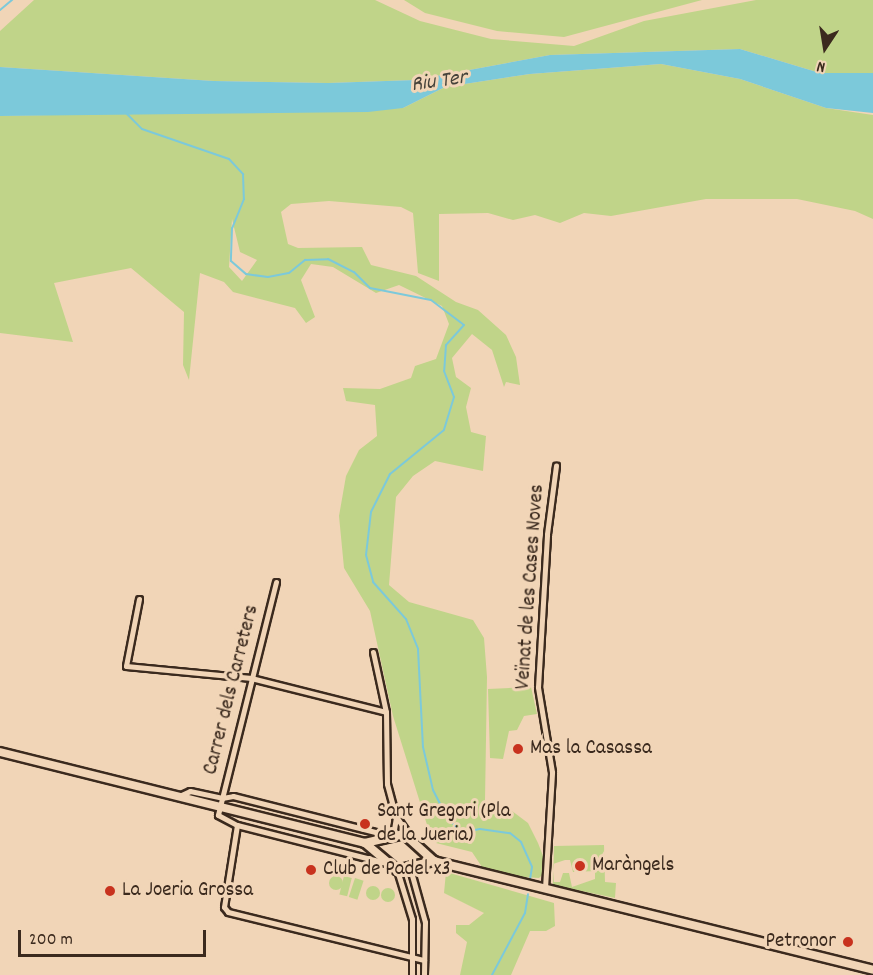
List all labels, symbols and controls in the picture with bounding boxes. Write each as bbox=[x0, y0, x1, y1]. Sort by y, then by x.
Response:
north arrow bbox=[795, 18, 855, 78]
text: N bbox=[815, 54, 827, 78]
water label: Riu Ter bbox=[409, 65, 469, 99]
street label: Veïnat de les Cases Noves bbox=[511, 484, 551, 690]
street label: Carrer dels Carreters bbox=[199, 603, 265, 777]
place label: Mas la Casassa bbox=[530, 736, 652, 762]
marker: Mas la Casassa bbox=[511, 742, 525, 756]
place label: Sant Gregori (Pla de la Jueria) bbox=[377, 799, 511, 849]
marker: Sant Gregori (Pla de la Jueria) bbox=[358, 817, 372, 831]
place label: Maràngels bbox=[592, 853, 674, 879]
place label: Club de Padel x3 bbox=[323, 857, 451, 883]
marker: Maràngels bbox=[573, 859, 587, 873]
marker: Club de Padel x3 bbox=[304, 863, 318, 877]
place label: La Joeria Grossa bbox=[122, 878, 253, 904]
marker: La Joeria Grossa bbox=[103, 884, 117, 898]
scale bar bbox=[21, 918, 208, 956]
text: 200 m bbox=[29, 928, 73, 953]
place label: Petronor bbox=[766, 929, 836, 955]
marker: Petronor bbox=[841, 935, 855, 949]

